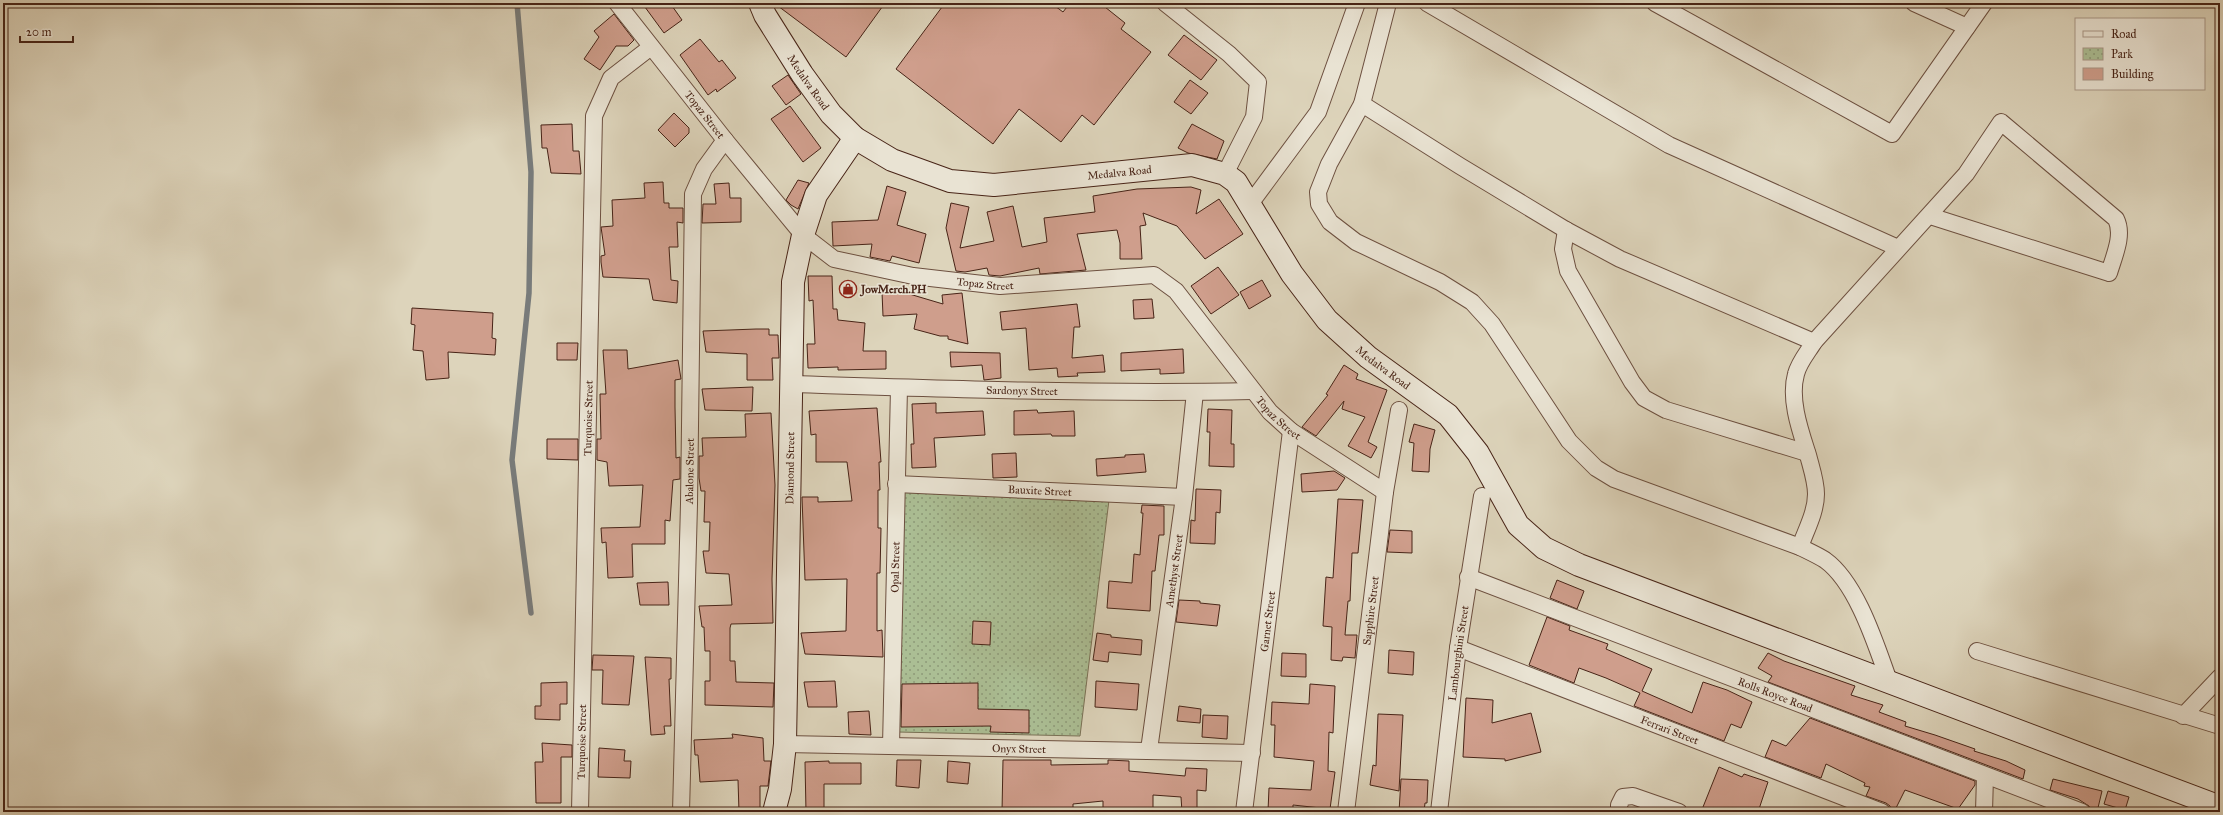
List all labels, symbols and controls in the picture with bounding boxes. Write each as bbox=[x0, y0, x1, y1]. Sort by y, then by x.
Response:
scale bar bbox=[20, 18, 73, 44]
legend bbox=[2075, 18, 2205, 90]
text: 20 m bbox=[26, 25, 52, 39]
text: Road bbox=[2111, 27, 2137, 41]
text: Park bbox=[2111, 47, 2133, 61]
street label: Medalva Road bbox=[785, 52, 833, 113]
text: Building bbox=[2111, 67, 2154, 82]
street label: Topaz Street bbox=[682, 88, 728, 141]
street label: Medalva Road bbox=[1087, 163, 1153, 182]
street label: Topaz Street bbox=[956, 275, 1014, 293]
shop icon: JowMerch.PH bbox=[838, 279, 858, 299]
place label: JowMerch.PH bbox=[859, 283, 927, 297]
street label: Medalva Road bbox=[1353, 343, 1413, 392]
street label: Turquoise Street bbox=[581, 380, 595, 456]
street label: Sardonyx Street bbox=[986, 383, 1058, 398]
street label: Topaz Street bbox=[1254, 393, 1303, 442]
street label: Diamond Street bbox=[783, 432, 797, 504]
street label: Abalone Street bbox=[682, 438, 696, 505]
street label: Bauxite Street bbox=[1008, 483, 1072, 498]
street label: Amethyst Street bbox=[1162, 533, 1185, 609]
street label: Opal Street bbox=[888, 541, 902, 593]
street label: Sapphire Street bbox=[1360, 575, 1381, 646]
street label: Garnet Street bbox=[1257, 590, 1278, 653]
street label: Lambourghini Street bbox=[1445, 605, 1471, 701]
street label: Rolls Royce Road bbox=[1736, 674, 1815, 715]
street label: Turquoise Street bbox=[574, 704, 589, 780]
street label: Ferrari Street bbox=[1639, 713, 1701, 747]
street label: Onyx Street bbox=[992, 741, 1046, 756]

